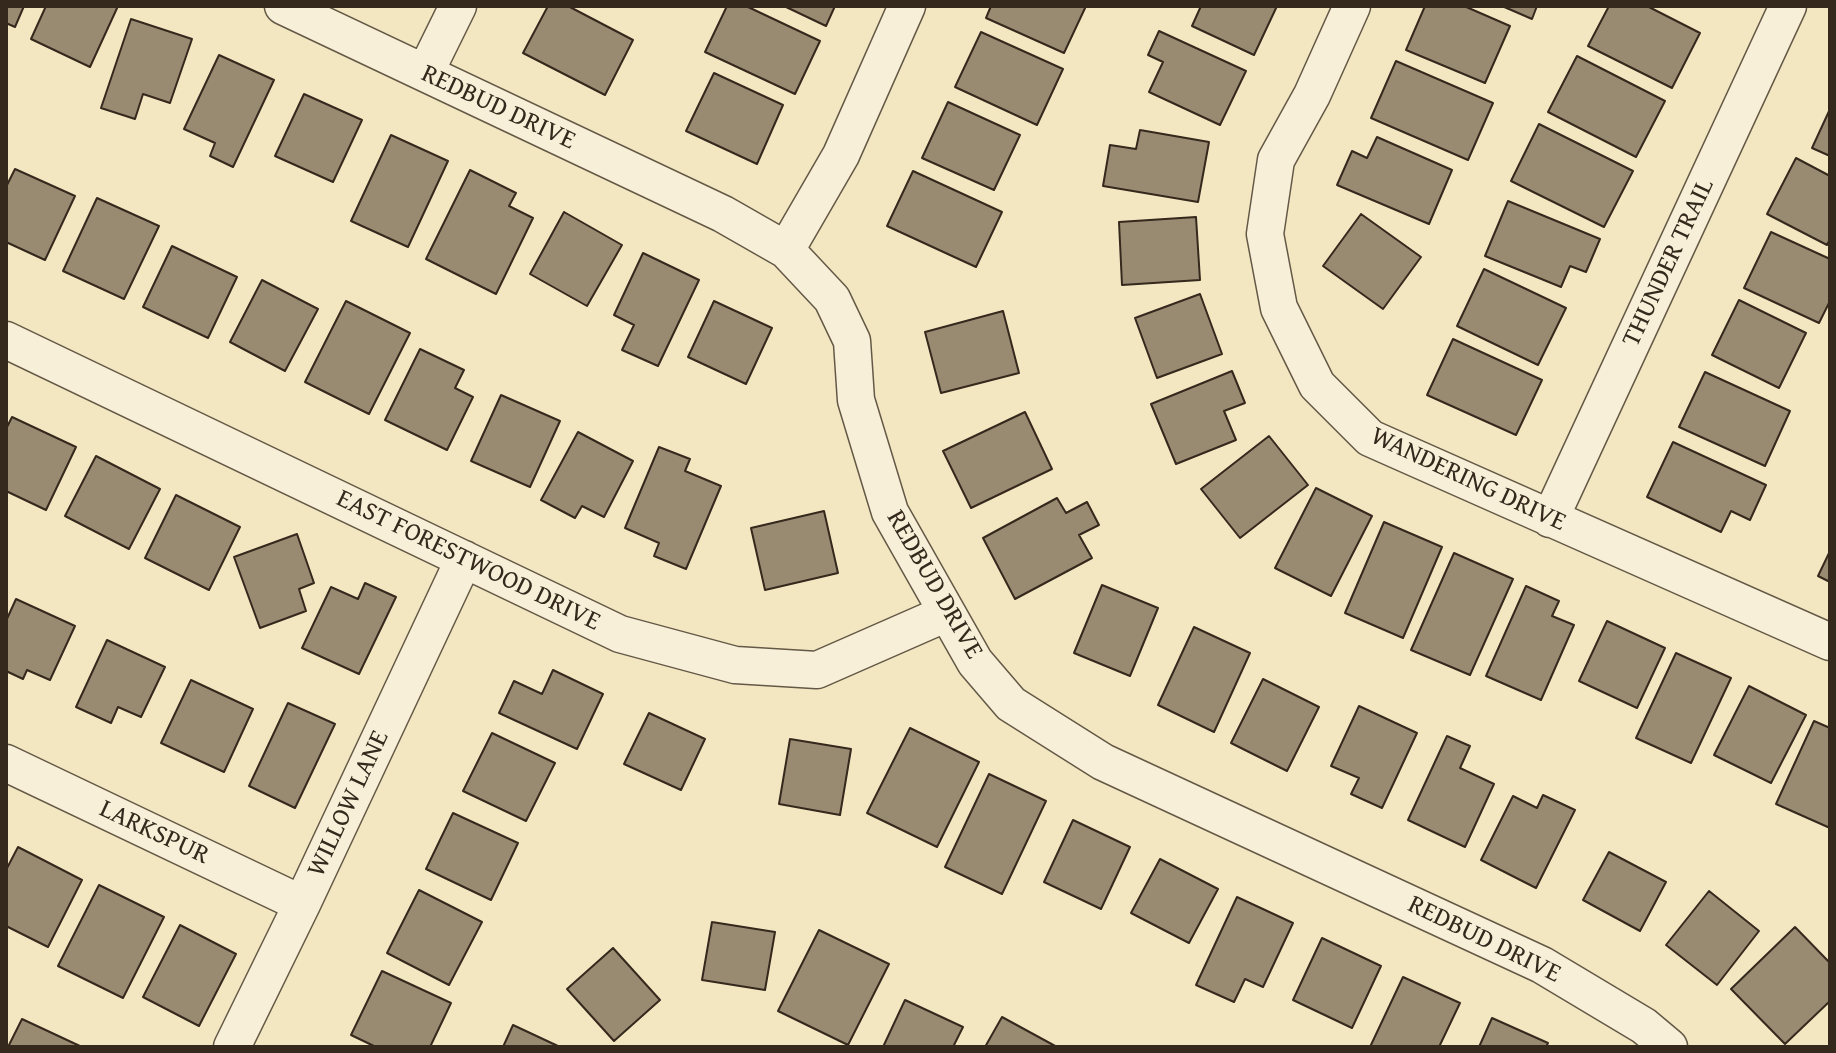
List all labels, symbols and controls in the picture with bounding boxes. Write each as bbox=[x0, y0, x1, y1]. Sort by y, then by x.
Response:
street label: REDBUD DRIVE bbox=[416, 59, 580, 157]
street label: THUNDER TRAIL bbox=[1616, 174, 1722, 352]
street label: WANDERING DRIVE bbox=[1365, 421, 1571, 539]
street label: EAST FORESTWOOD DRIVE bbox=[331, 484, 605, 638]
street label: REDBUD DRIVE bbox=[879, 505, 989, 665]
street label: WILLOW LANE bbox=[302, 726, 396, 882]
street label: LARKSPUR bbox=[94, 794, 214, 872]
street label: REDBUD DRIVE bbox=[1402, 890, 1566, 990]

